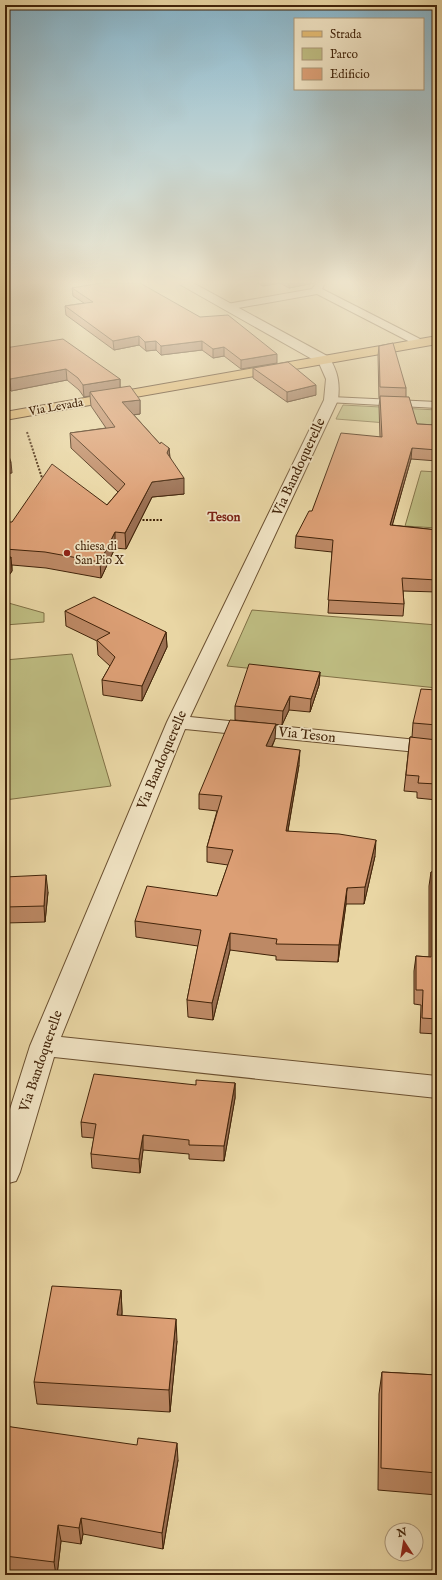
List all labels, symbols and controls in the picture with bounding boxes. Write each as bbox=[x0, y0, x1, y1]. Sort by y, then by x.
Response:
legend bbox=[294, 18, 424, 90]
text: Strada bbox=[330, 27, 362, 42]
text: Parco bbox=[330, 47, 359, 62]
text: Edificio bbox=[330, 67, 370, 82]
street label: Via Levada bbox=[27, 395, 85, 419]
street label: Via Bandoquerelle bbox=[268, 415, 330, 520]
district label: Teson bbox=[207, 509, 240, 526]
place label: chiesa di San Pio X bbox=[75, 539, 125, 568]
marker: chiesa di San Pio X bbox=[62, 548, 72, 558]
street label: Via Bandoquerelle bbox=[133, 707, 191, 813]
street label: Via Teson bbox=[277, 723, 337, 747]
street label: Via Bandoquerelle bbox=[15, 1007, 67, 1115]
north arrow bbox=[384, 1522, 424, 1562]
text: N bbox=[395, 1525, 409, 1541]

